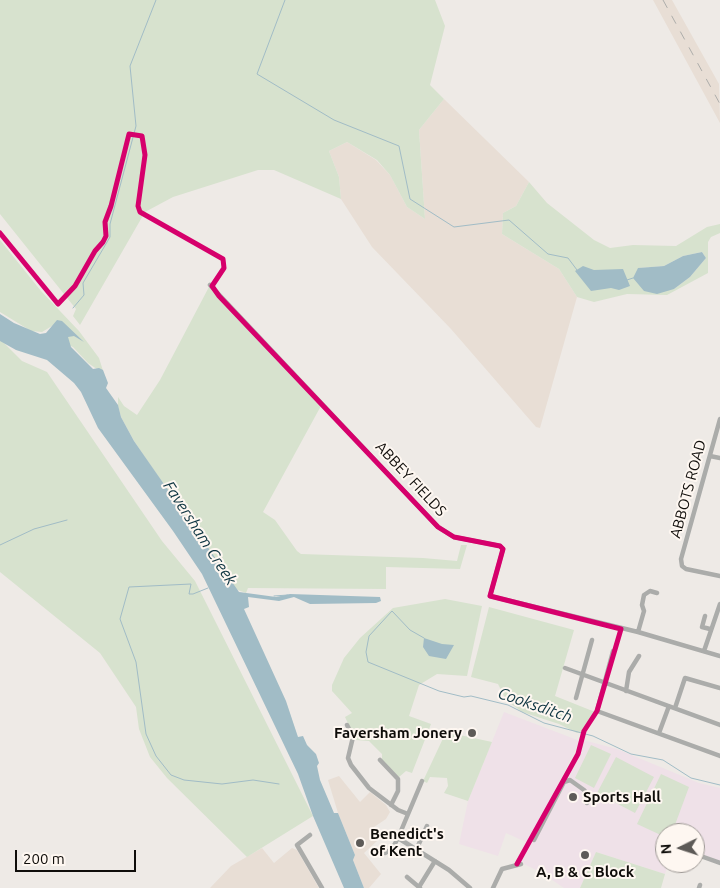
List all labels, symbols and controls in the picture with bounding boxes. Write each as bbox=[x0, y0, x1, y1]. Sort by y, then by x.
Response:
street label: ABBEY FIELDS bbox=[372, 438, 450, 520]
street label: ABBOTS ROAD bbox=[666, 438, 710, 540]
water label: Faversham Creek bbox=[159, 477, 241, 589]
water label: Cooksditch bbox=[495, 683, 575, 727]
place label: Faversham Jonery bbox=[334, 724, 462, 742]
marker: Faversham Jonery bbox=[466, 727, 478, 739]
place label: Sports Hall bbox=[583, 788, 661, 806]
marker: Sports Hall bbox=[567, 791, 579, 803]
north arrow bbox=[655, 823, 705, 873]
place label: Benedict's of Kent bbox=[370, 825, 444, 860]
marker: Benedict's of Kent bbox=[354, 837, 366, 849]
scale bar bbox=[18, 840, 139, 872]
text: N bbox=[658, 843, 674, 855]
marker: A, B & C Block bbox=[579, 849, 591, 861]
text: 200 m bbox=[23, 850, 65, 867]
place label: A, B & C Block bbox=[536, 863, 634, 881]

